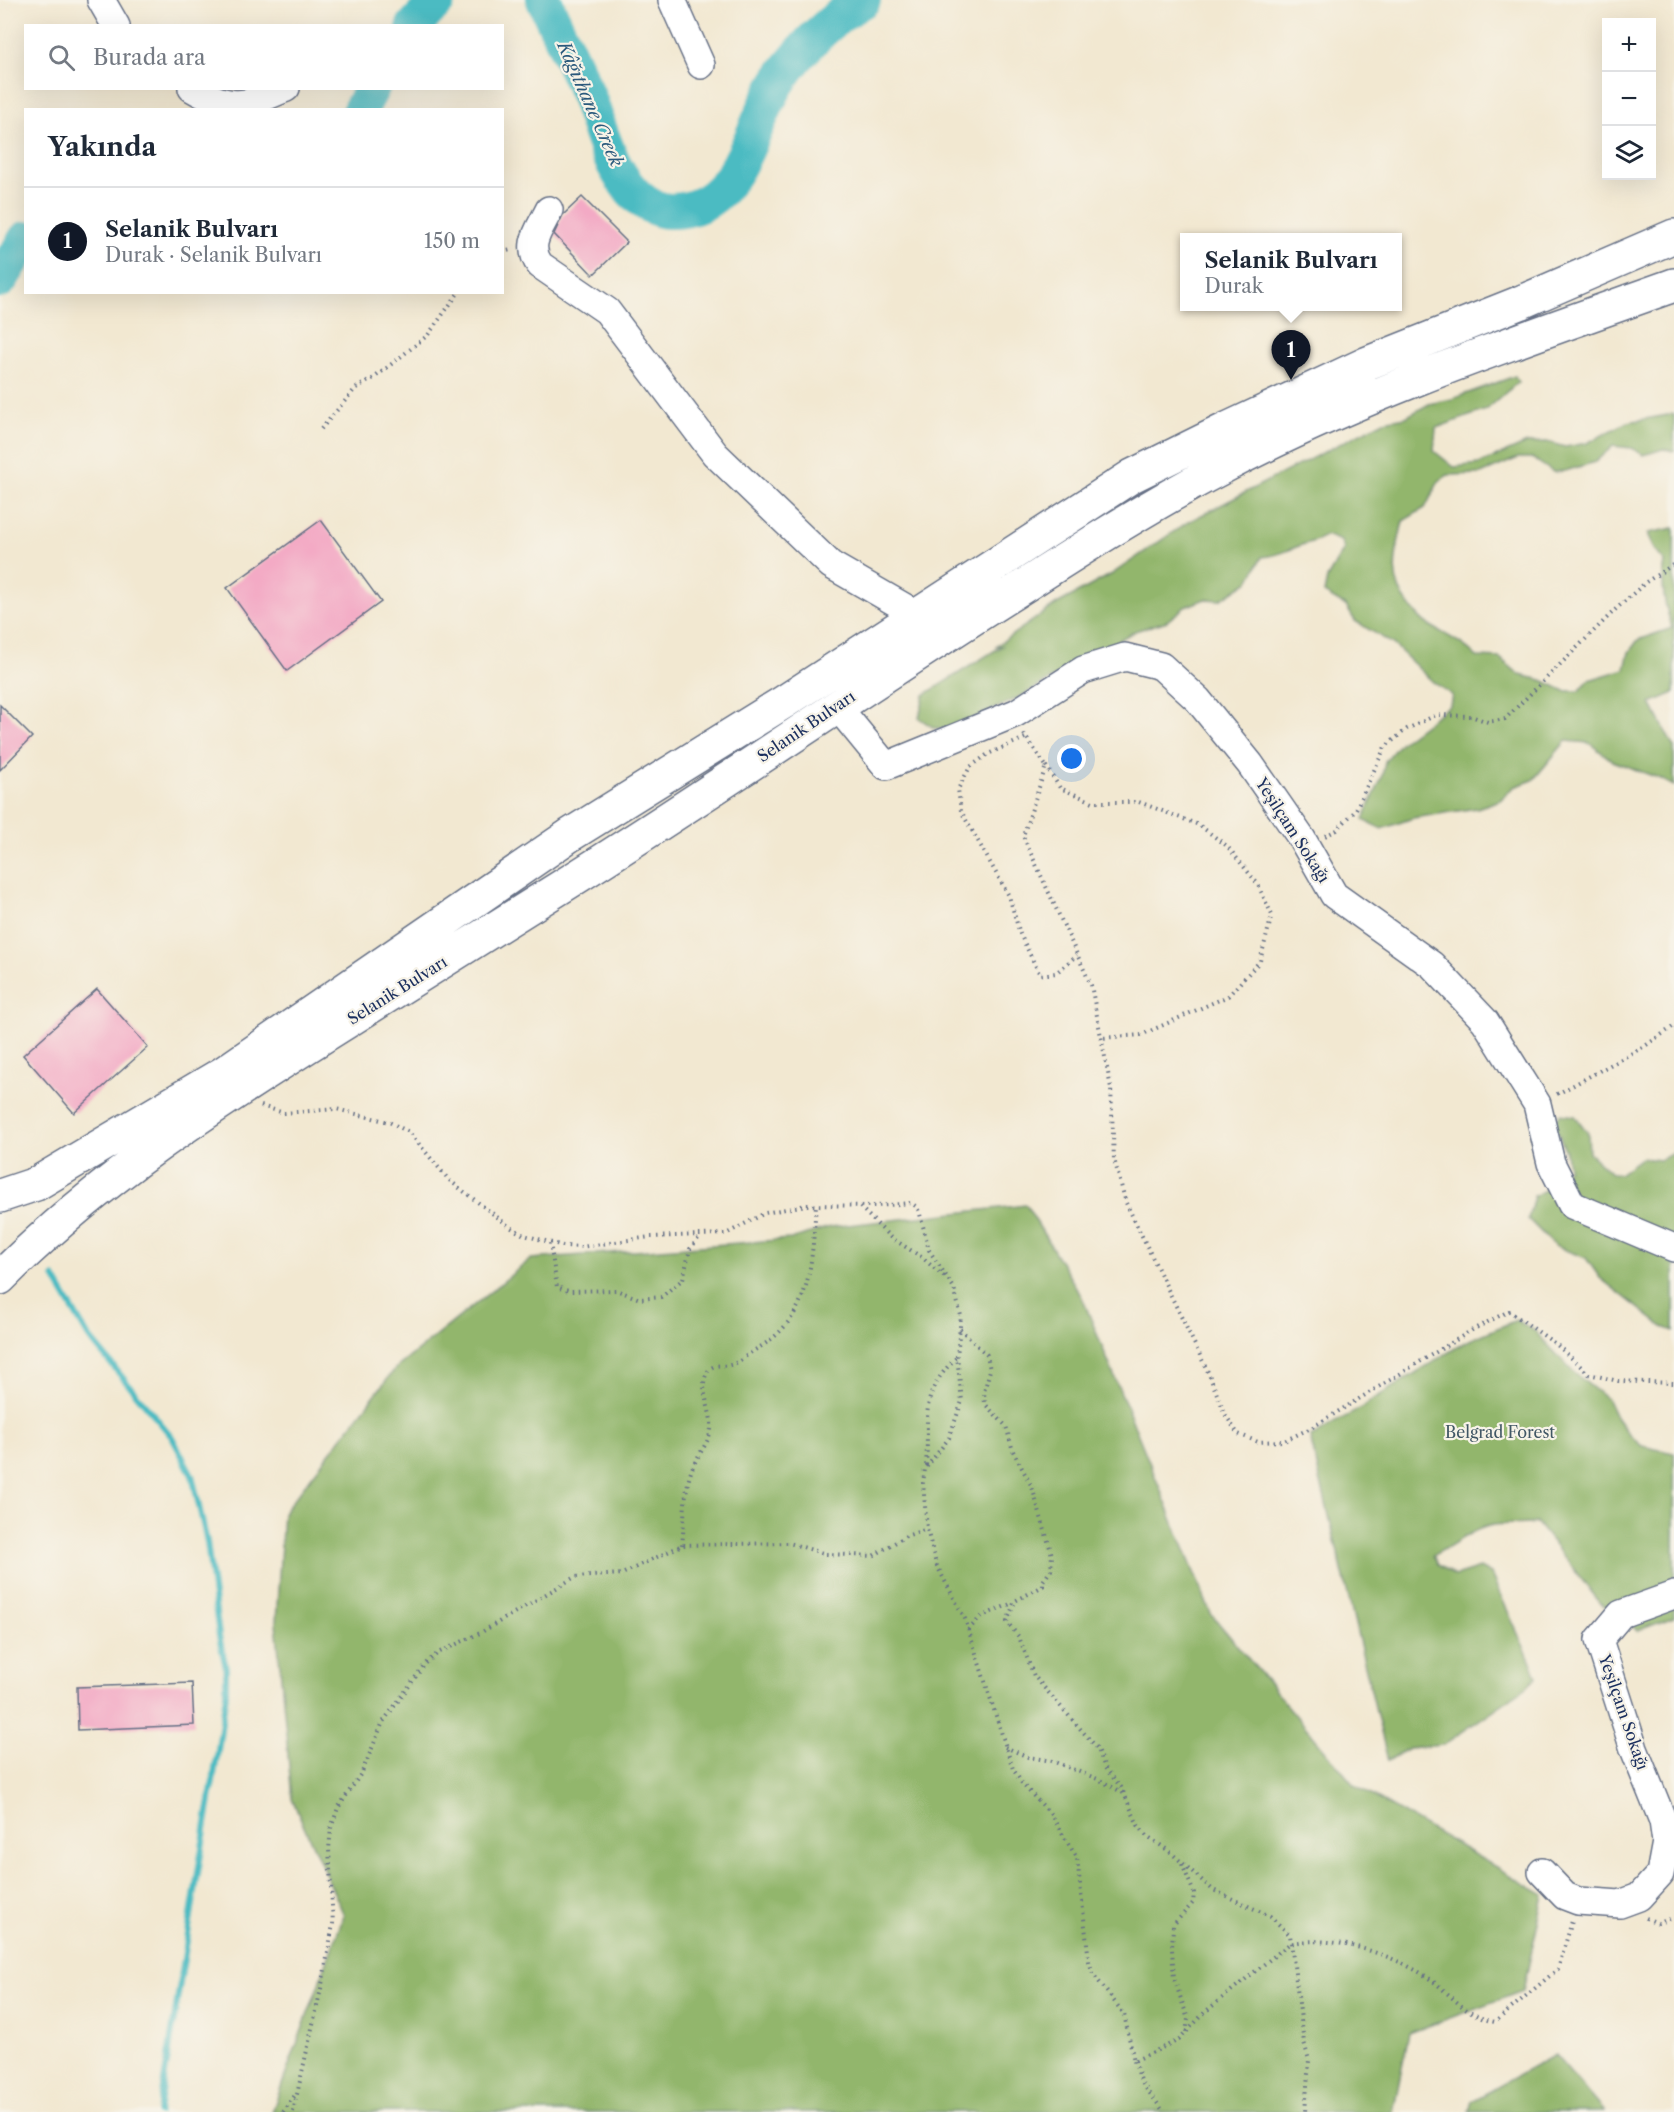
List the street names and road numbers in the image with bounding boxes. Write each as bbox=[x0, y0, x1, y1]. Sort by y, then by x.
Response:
street label: Selanik Bulvarı bbox=[753, 686, 859, 766]
street label: Yeşilçam Sokağı bbox=[1251, 773, 1334, 886]
street label: Selanik Bulvarı bbox=[343, 951, 451, 1029]
street label: Yeşilçam Sokağı bbox=[1594, 1651, 1653, 1773]

